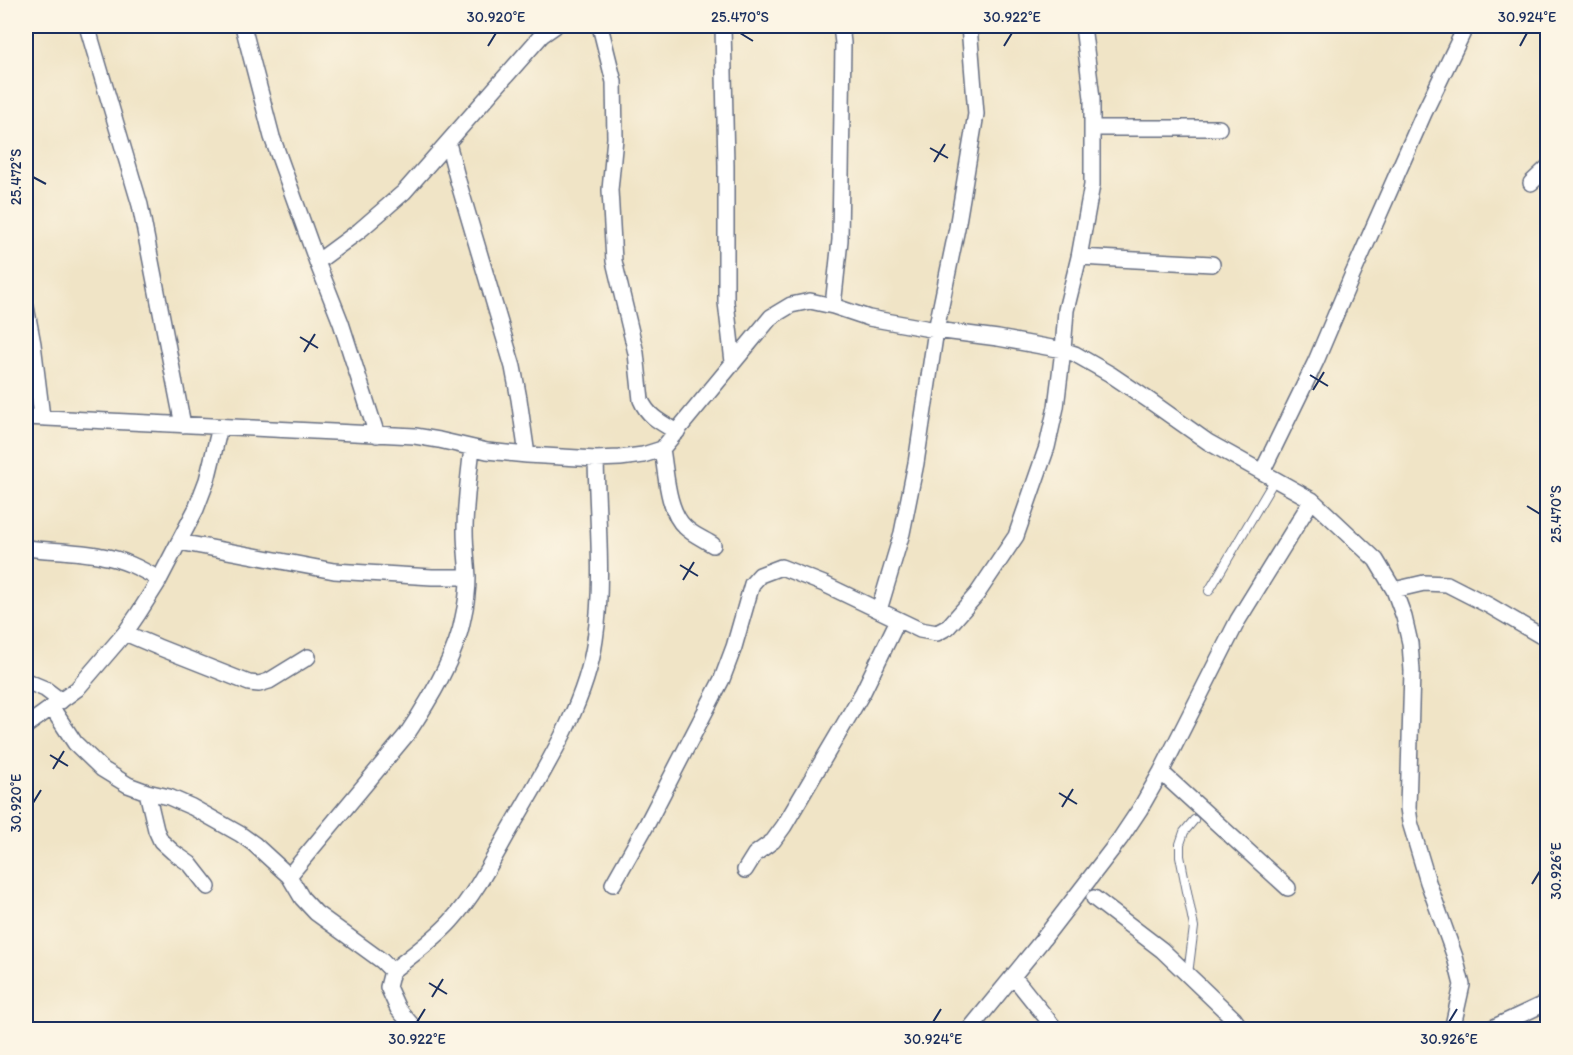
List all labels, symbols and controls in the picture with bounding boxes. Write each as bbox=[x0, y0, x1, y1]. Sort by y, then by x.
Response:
text: 30.920°E bbox=[467, 8, 525, 26]
text: 25.470°S bbox=[711, 8, 769, 26]
text: 30.922°E bbox=[983, 8, 1041, 26]
text: 30.924°E bbox=[1498, 8, 1556, 26]
text: 25.472°S bbox=[7, 149, 25, 205]
text: 25.470°S bbox=[1547, 485, 1565, 543]
text: 30.920°E bbox=[7, 774, 25, 832]
text: 30.926°E bbox=[1547, 842, 1565, 900]
text: 30.922°E bbox=[388, 1030, 446, 1048]
text: 30.924°E bbox=[904, 1030, 962, 1048]
text: 30.926°E bbox=[1420, 1030, 1478, 1048]

